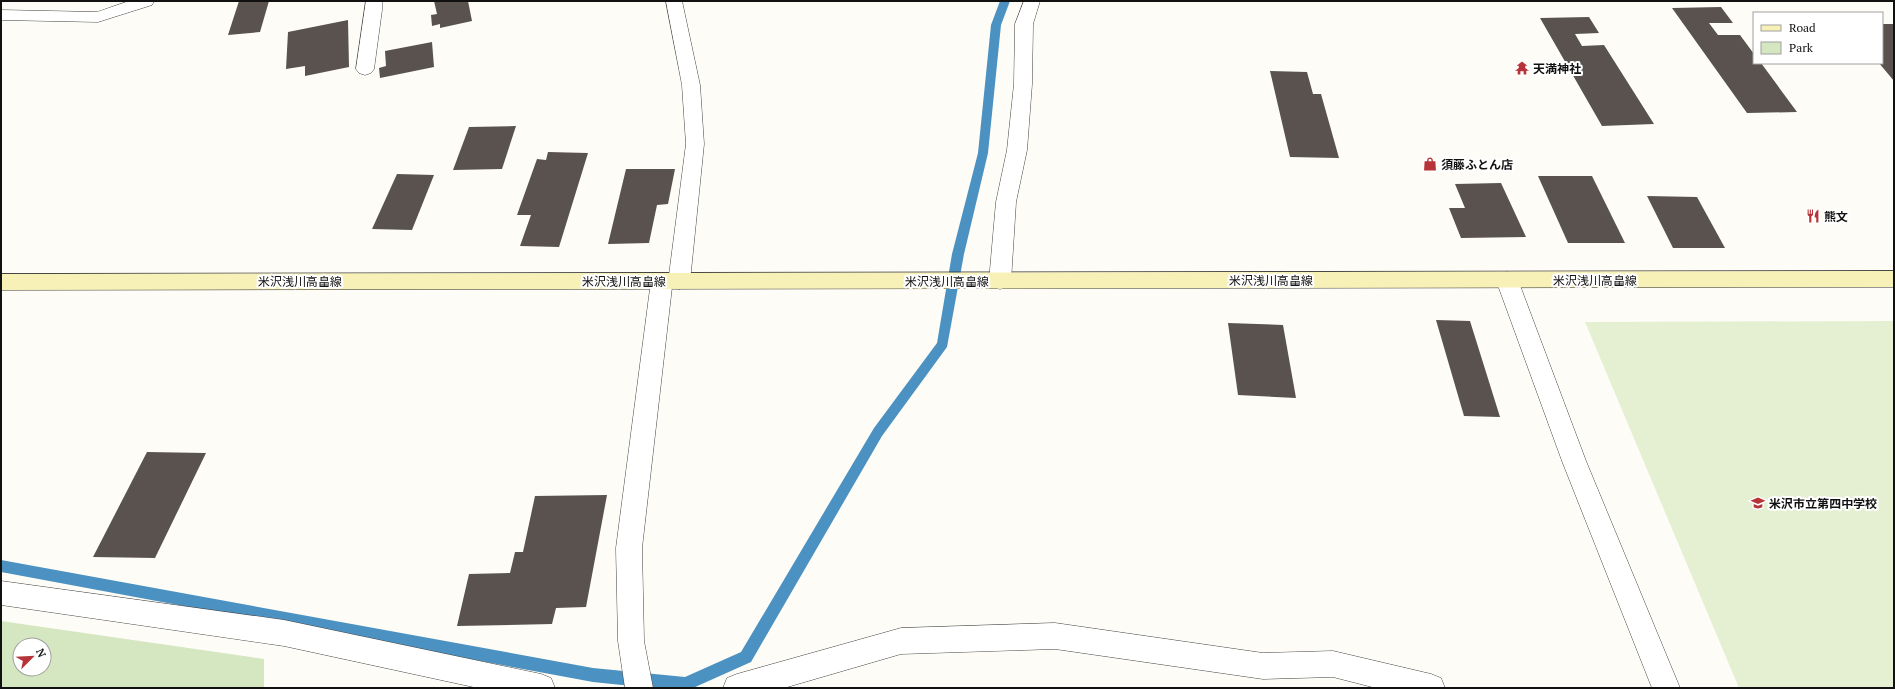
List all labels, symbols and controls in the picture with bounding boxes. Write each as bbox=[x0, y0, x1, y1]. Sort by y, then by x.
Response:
legend bbox=[1753, 12, 1883, 64]
text: Road bbox=[1789, 20, 1816, 35]
text: Park bbox=[1789, 40, 1814, 55]
temple icon: 天満神社 bbox=[1514, 60, 1530, 76]
place label: 天満神社 bbox=[1533, 61, 1581, 76]
shop icon: 須藤ふとん店 bbox=[1422, 156, 1438, 172]
place label: 須藤ふとん店 bbox=[1441, 157, 1513, 172]
restaurant icon: 熊文 bbox=[1805, 208, 1821, 224]
place label: 熊文 bbox=[1824, 209, 1848, 224]
street label: 米沢浅川高畠線 bbox=[1229, 273, 1313, 288]
street label: 米沢浅川高畠線 bbox=[1553, 273, 1637, 288]
street label: 米沢浅川高畠線 bbox=[258, 274, 342, 289]
street label: 米沢浅川高畠線 bbox=[582, 274, 666, 289]
street label: 米沢浅川高畠線 bbox=[905, 274, 989, 289]
school or university icon: 米沢市立第四中学校 bbox=[1750, 495, 1766, 511]
place label: 米沢市立第四中学校 bbox=[1769, 496, 1877, 511]
north arrow bbox=[12, 637, 52, 677]
text: N bbox=[33, 646, 49, 660]

